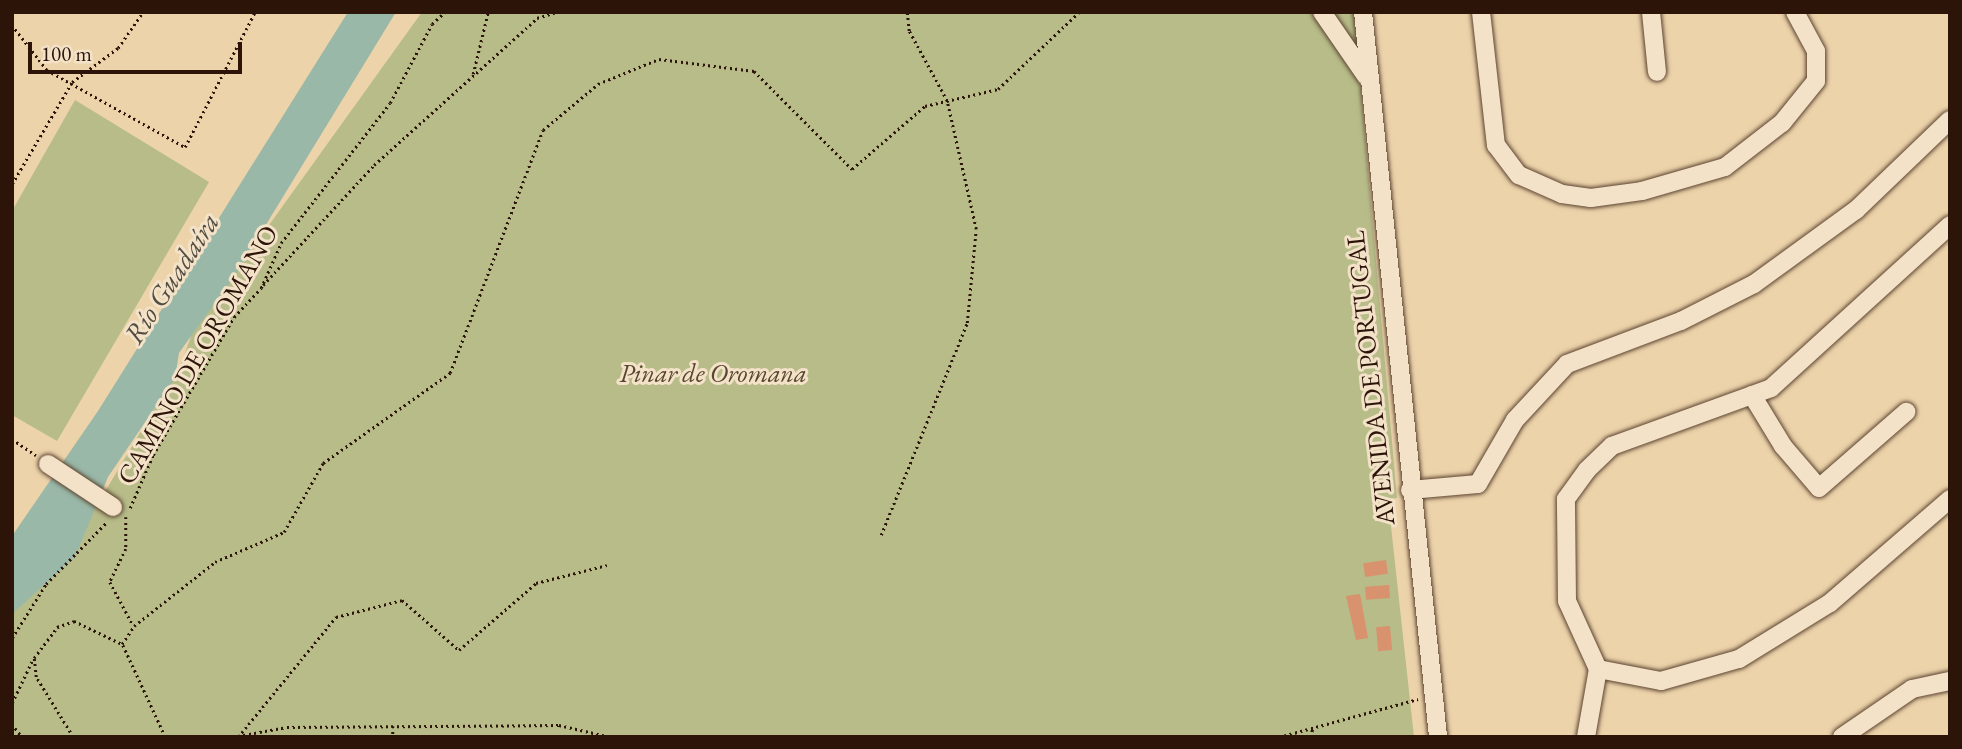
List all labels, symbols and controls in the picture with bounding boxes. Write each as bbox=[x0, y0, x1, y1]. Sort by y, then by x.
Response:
scale bar bbox=[32, 28, 245, 72]
text: 100 m bbox=[41, 40, 92, 67]
water label: Río Guadaíra bbox=[116, 206, 226, 350]
street label: CAMINO DE OROMANO bbox=[111, 220, 285, 490]
street label: AVENIDA DE PORTUGAL bbox=[1340, 229, 1402, 527]
park label: Pinar de Oromana bbox=[619, 358, 807, 390]

